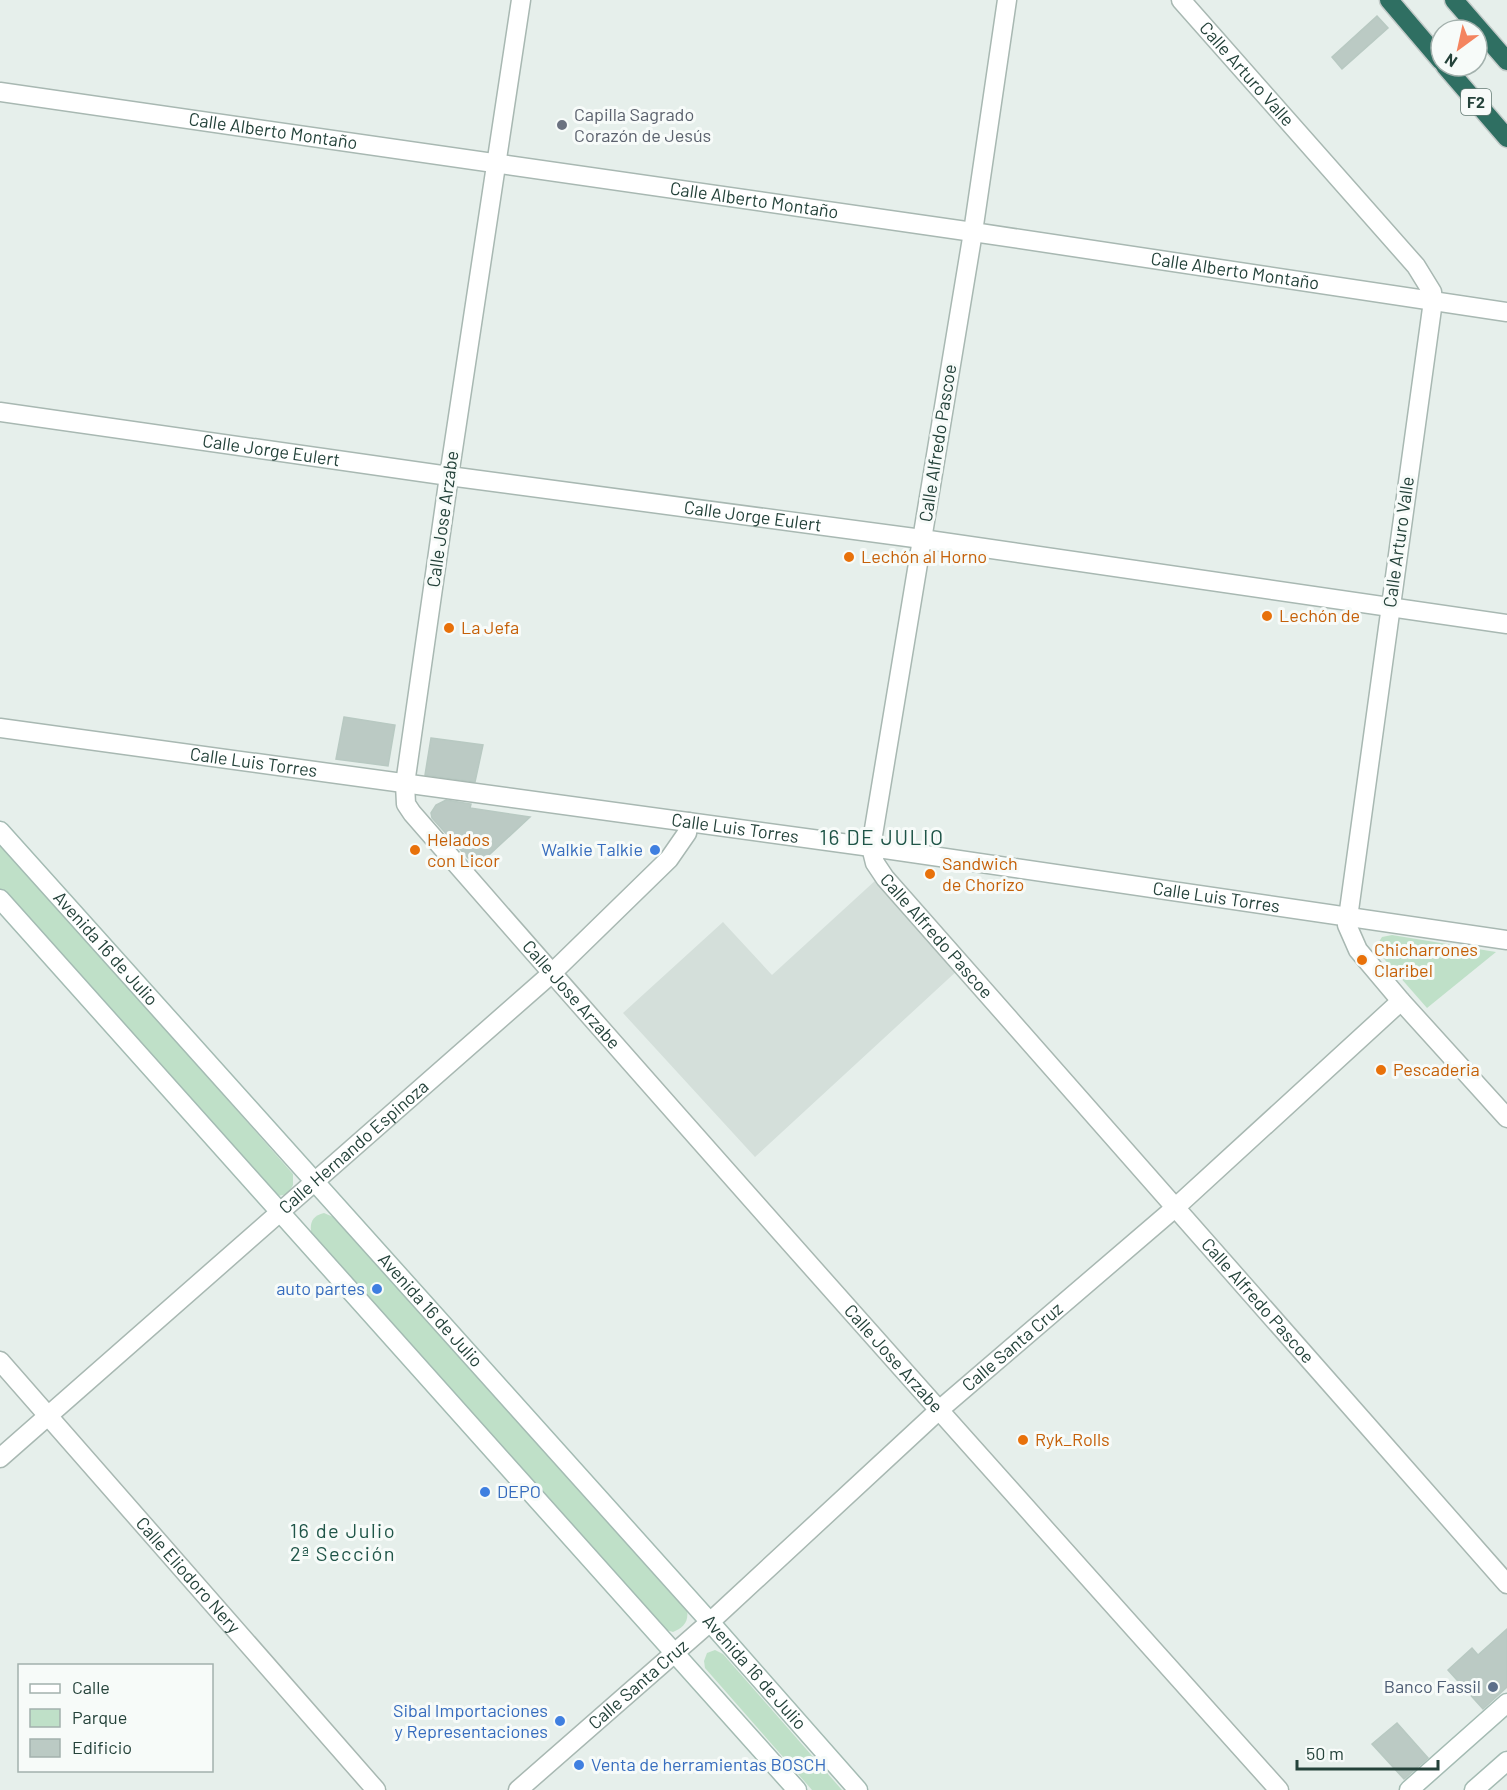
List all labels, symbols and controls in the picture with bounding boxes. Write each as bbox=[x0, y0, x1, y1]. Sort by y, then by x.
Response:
street label: Calle Arturo Valle bbox=[1195, 17, 1299, 130]
north arrow bbox=[1429, 18, 1489, 78]
text: N bbox=[1441, 50, 1460, 72]
road number: F2 bbox=[1461, 89, 1491, 115]
place label: Capilla Sagrado Corazón de Jesús bbox=[574, 103, 711, 146]
street label: Calle Alberto Montaño bbox=[188, 107, 359, 153]
marker: Capilla Sagrado Corazón de Jesús bbox=[555, 118, 569, 132]
street label: Calle Alberto Montaño bbox=[669, 177, 840, 223]
street label: Calle Alberto Montaño bbox=[1149, 247, 1321, 294]
street label: Calle Alfredo Pascoe bbox=[914, 362, 960, 523]
street label: Calle Jorge Eulert bbox=[201, 429, 342, 470]
street label: Calle Jose Arzabe bbox=[422, 449, 462, 589]
street label: Calle Arturo Valle bbox=[1378, 475, 1418, 609]
street label: Calle Jorge Eulert bbox=[683, 495, 823, 536]
place label: Lechón al Horno bbox=[861, 545, 987, 567]
marker: Lechón al Horno bbox=[842, 550, 856, 564]
place label: Lechón de bbox=[1279, 604, 1360, 626]
marker: Lechón de bbox=[1260, 609, 1274, 623]
place label: La Jefa bbox=[461, 616, 519, 638]
marker: La Jefa bbox=[442, 621, 456, 635]
street label: Calle Luis Torres bbox=[189, 742, 319, 781]
street label: Calle Luis Torres bbox=[670, 808, 800, 847]
district label: 16 DE JULIO bbox=[820, 824, 944, 849]
place label: Helados con Licor bbox=[427, 828, 500, 871]
place label: Walkie Talkie bbox=[541, 838, 643, 860]
marker: Helados con Licor bbox=[408, 843, 422, 857]
marker: Walkie Talkie bbox=[648, 843, 662, 857]
place label: Sandwich de Chorizo bbox=[942, 852, 1024, 895]
marker: Sandwich de Chorizo bbox=[923, 867, 937, 881]
street label: Calle Alfredo Pascoe bbox=[876, 868, 998, 1003]
street label: Calle Luis Torres bbox=[1151, 876, 1281, 917]
street label: Avenida 16 de Julio bbox=[49, 886, 163, 1010]
street label: Calle Jose Arzabe bbox=[518, 935, 626, 1053]
place label: Chicharrones Claribel bbox=[1374, 938, 1478, 981]
marker: Chicharrones Claribel bbox=[1355, 953, 1369, 967]
place label: Pescaderia bbox=[1393, 1058, 1480, 1080]
marker: Pescaderia bbox=[1374, 1063, 1388, 1077]
street label: Calle Hernando Espinoza bbox=[274, 1075, 433, 1218]
street label: Calle Alfredo Pascoe bbox=[1197, 1233, 1319, 1367]
street label: Avenida 16 de Julio bbox=[374, 1248, 488, 1371]
place label: auto partes bbox=[276, 1277, 365, 1299]
marker: auto partes bbox=[370, 1282, 384, 1296]
street label: Calle Santa Cruz bbox=[957, 1297, 1067, 1395]
street label: Calle Jose Arzabe bbox=[840, 1299, 948, 1417]
place label: Ryk_Rolls bbox=[1035, 1428, 1110, 1450]
marker: Ryk_Rolls bbox=[1016, 1433, 1030, 1447]
place label: DEPO bbox=[497, 1480, 541, 1502]
marker: DEPO bbox=[478, 1485, 492, 1499]
street label: Calle Eliodoro Nery bbox=[132, 1512, 246, 1637]
district label: 16 de Julio 2ª Sección bbox=[290, 1518, 396, 1565]
street label: Avenida 16 de Julio bbox=[699, 1610, 812, 1734]
street label: Calle Santa Cruz bbox=[583, 1634, 692, 1733]
legend bbox=[18, 1664, 213, 1772]
place label: Banco Fassil bbox=[1384, 1675, 1481, 1697]
text: Calle bbox=[72, 1676, 110, 1698]
marker: Banco Fassil bbox=[1486, 1680, 1500, 1694]
place label: Sibal Importaciones y Representaciones bbox=[393, 1699, 548, 1742]
text: Parque bbox=[72, 1706, 127, 1728]
marker: Sibal Importaciones y Representaciones bbox=[553, 1714, 567, 1728]
scale bar bbox=[1297, 1733, 1438, 1771]
text: Edificio bbox=[72, 1736, 132, 1758]
text: 50 m bbox=[1306, 1742, 1344, 1764]
place label: Venta de herramientas BOSCH bbox=[591, 1753, 826, 1775]
marker: Venta de herramientas BOSCH bbox=[572, 1758, 586, 1772]

